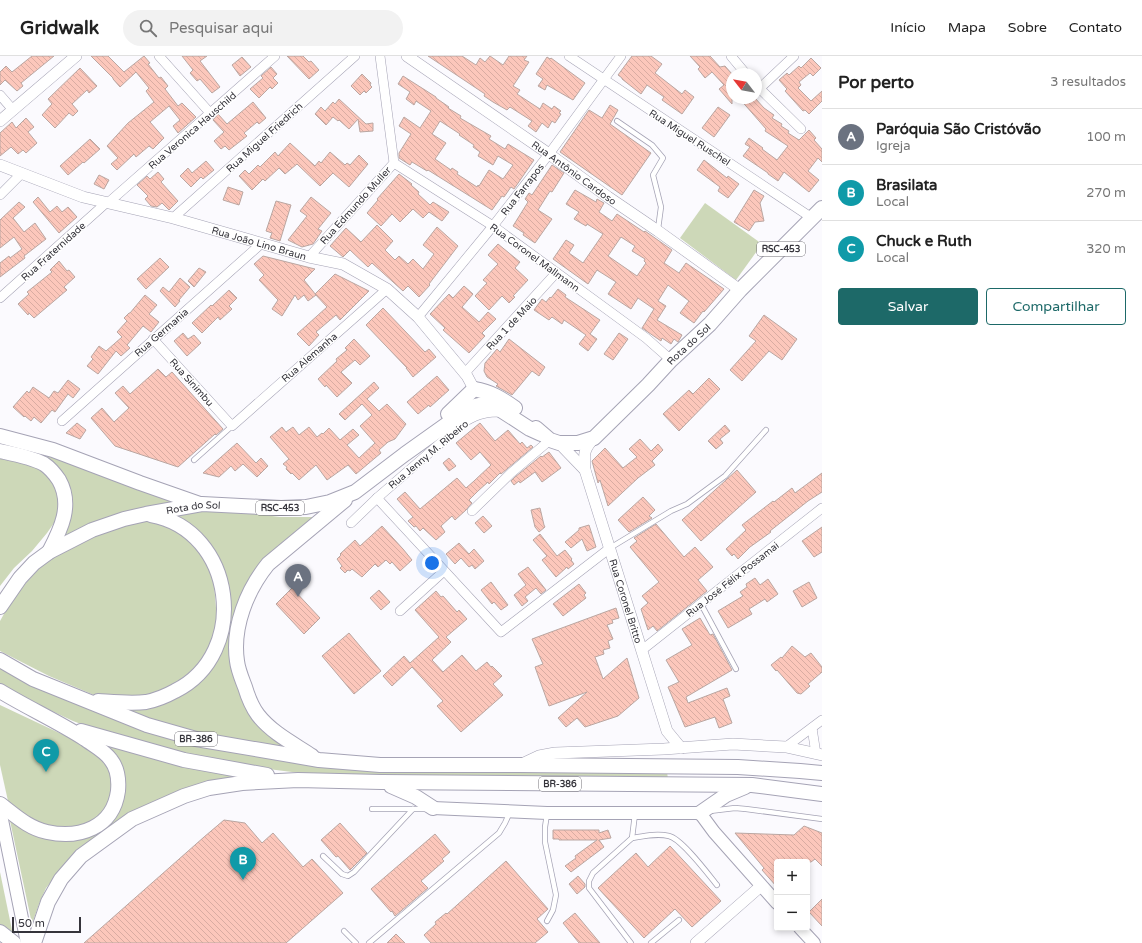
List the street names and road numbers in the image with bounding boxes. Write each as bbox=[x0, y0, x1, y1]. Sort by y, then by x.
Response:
street label: Rua Veronica Hauschild bbox=[146, 89, 239, 172]
street label: Rua Miguel Friedrich bbox=[224, 100, 305, 175]
street label: Rua Miguel Ruschel bbox=[647, 107, 732, 169]
street label: Rua Antônio Cardoso bbox=[529, 139, 618, 208]
street label: Rua Farrapos bbox=[499, 161, 547, 218]
street label: Rua Edmundo Muller bbox=[318, 164, 394, 247]
street label: Rua Fraternidade bbox=[19, 220, 89, 284]
street label: Rua Coronel Mallmann bbox=[487, 221, 582, 294]
street label: Rua João Lino Braun bbox=[210, 224, 308, 263]
road number: RSC-453 bbox=[757, 242, 805, 256]
street label: Rua 1 de Maio bbox=[484, 294, 540, 353]
street label: Rua Germania bbox=[132, 306, 191, 359]
street label: Rota do Sol bbox=[665, 322, 713, 368]
street label: Rua Alemanha bbox=[279, 330, 340, 385]
street label: Rua Sinimbu bbox=[167, 356, 216, 409]
street label: Rua Jenny M. Ribeiro bbox=[386, 418, 471, 492]
street label: Rota do Sol bbox=[165, 499, 221, 517]
road number: RSC-453 bbox=[256, 501, 304, 515]
street label: Rua José Félix Possamai bbox=[684, 540, 782, 620]
street label: Rua Coronel Britto bbox=[606, 557, 644, 645]
road number: BR-386 bbox=[175, 732, 217, 746]
road number: BR-386 bbox=[539, 777, 581, 791]

